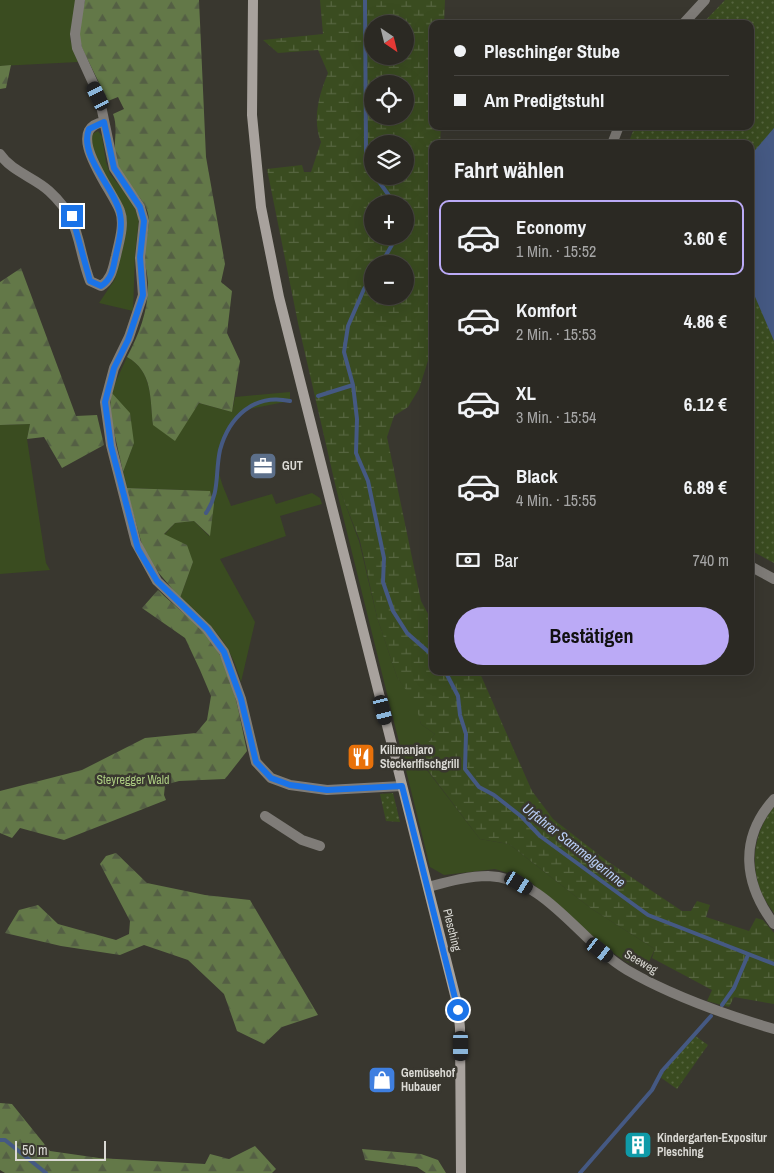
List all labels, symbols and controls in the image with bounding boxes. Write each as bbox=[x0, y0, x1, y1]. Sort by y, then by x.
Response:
north arrow bbox=[364, 15, 414, 65]
map controls bbox=[364, 15, 414, 305]
text: Pleschinger Stube bbox=[484, 38, 620, 64]
button: locate bbox=[364, 75, 414, 125]
car bbox=[84, 79, 111, 113]
text: Am Predigtstuhl bbox=[484, 87, 604, 113]
button: layers bbox=[364, 135, 414, 185]
text: Fahrt wählen bbox=[454, 155, 564, 185]
button: + bbox=[364, 195, 414, 245]
route end bbox=[61, 205, 83, 227]
text: Economy bbox=[516, 214, 586, 240]
icon: car bbox=[456, 215, 501, 260]
text: 3.60 € bbox=[684, 225, 727, 251]
text: 1 Min. · 15:52 bbox=[516, 240, 596, 262]
button: − bbox=[364, 255, 414, 305]
text: Komfort bbox=[516, 297, 577, 323]
icon: car bbox=[456, 298, 501, 343]
text: 4.86 € bbox=[684, 308, 727, 334]
text: 2 Min. · 15:53 bbox=[516, 323, 596, 345]
text: XL bbox=[516, 380, 536, 406]
icon: car bbox=[456, 381, 501, 426]
text: 6.12 € bbox=[684, 391, 727, 417]
text: 3 Min. · 15:54 bbox=[516, 406, 596, 428]
office icon: GUT bbox=[248, 451, 278, 481]
place label: GUT bbox=[282, 458, 303, 474]
text: Black bbox=[516, 463, 558, 489]
icon: car bbox=[456, 464, 501, 509]
text: 6.89 € bbox=[684, 474, 727, 500]
text: 4 Min. · 15:55 bbox=[516, 489, 596, 511]
icon: cash bbox=[454, 546, 482, 574]
text: Bar bbox=[494, 547, 518, 573]
text: 740 m bbox=[693, 549, 729, 571]
button: Bestätigen bbox=[454, 607, 729, 665]
car bbox=[372, 694, 393, 726]
restaurant icon: Kilimanjaro Steckerlfischgrill bbox=[346, 742, 376, 772]
place label: Kilimanjaro Steckerlfischgrill bbox=[380, 742, 460, 772]
park label: Steyregger Wald bbox=[97, 772, 169, 788]
water label: Urfahrer Sammelgerinne bbox=[519, 799, 629, 891]
car bbox=[502, 869, 535, 897]
street label: Plesching bbox=[439, 907, 465, 953]
car bbox=[583, 935, 616, 965]
street label: Seeweg bbox=[622, 946, 661, 978]
route start bbox=[447, 999, 469, 1021]
car bbox=[453, 1031, 468, 1061]
shop icon: Gemüsehof Hubauer bbox=[367, 1065, 397, 1095]
place label: Gemüsehof Hubauer bbox=[401, 1065, 456, 1095]
building icon: Kindergarten-Expositur Plesching bbox=[623, 1130, 653, 1160]
place label: Kindergarten-Expositur Plesching bbox=[657, 1130, 767, 1160]
scale bar bbox=[15, 1138, 106, 1161]
text: 50 m bbox=[22, 1141, 48, 1159]

